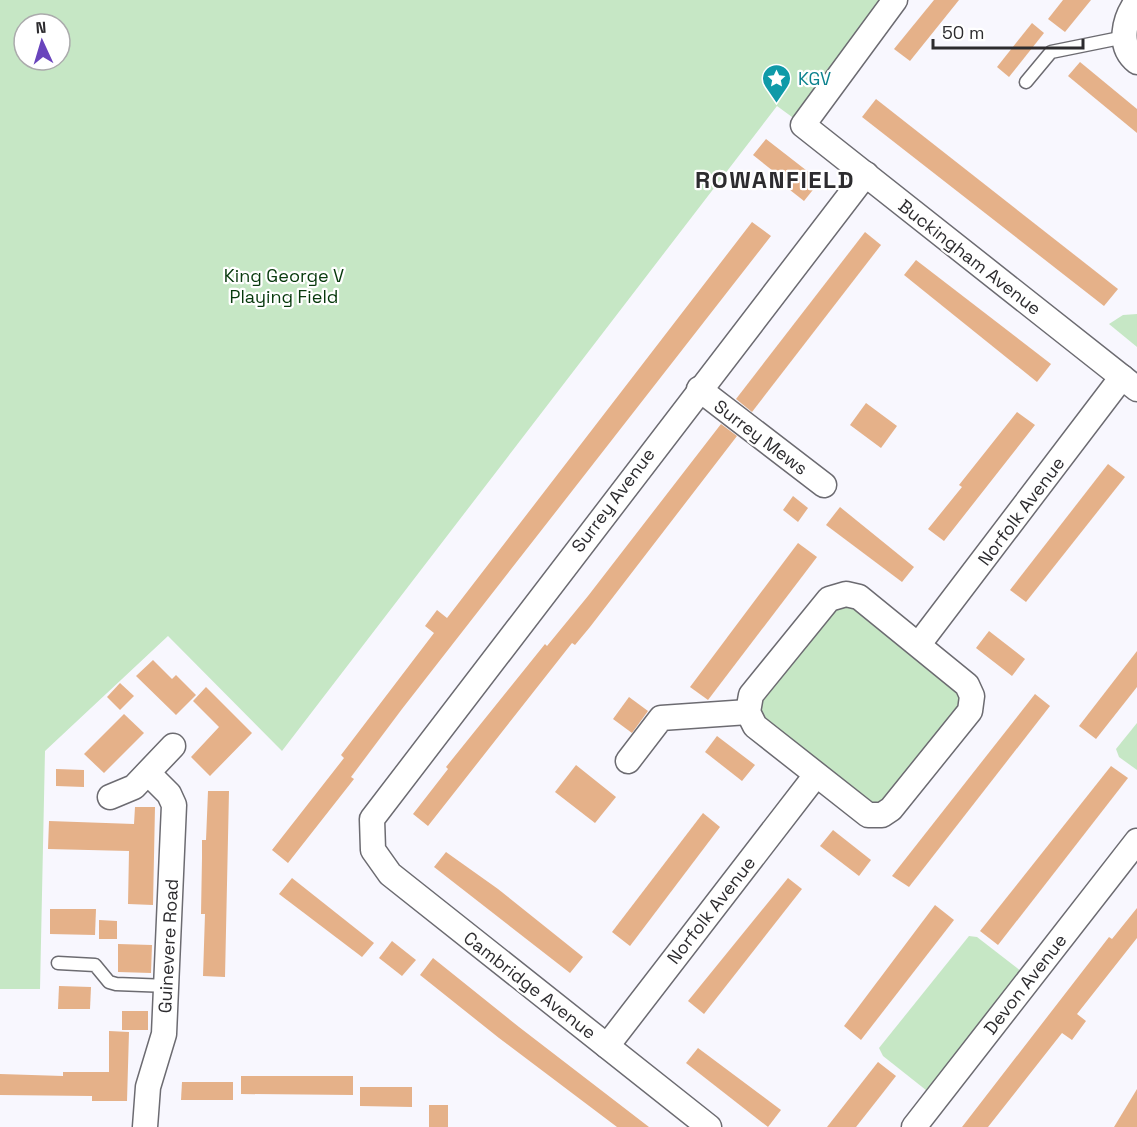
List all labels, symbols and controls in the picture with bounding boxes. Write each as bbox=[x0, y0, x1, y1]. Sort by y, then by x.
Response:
north arrow bbox=[12, 12, 72, 72]
scale bar bbox=[933, 12, 1083, 50]
text: N bbox=[35, 17, 47, 38]
text: 50 m bbox=[942, 21, 984, 44]
place icon: KGV bbox=[761, 62, 793, 104]
place label: KGV bbox=[798, 67, 831, 90]
district label: ROWANFIELD bbox=[695, 164, 855, 195]
street label: Buckingham Avenue bbox=[894, 194, 1046, 320]
park label: King George V Playing Field bbox=[224, 264, 344, 308]
street label: Surrey Mews bbox=[710, 394, 812, 480]
street label: Surrey Avenue bbox=[566, 443, 660, 557]
street label: Norfolk Avenue bbox=[973, 452, 1069, 570]
street label: Norfolk Avenue bbox=[662, 851, 760, 969]
street label: Guinevere Road bbox=[153, 878, 183, 1014]
street label: Cambridge Avenue bbox=[459, 926, 601, 1044]
street label: Devon Avenue bbox=[978, 929, 1072, 1039]

